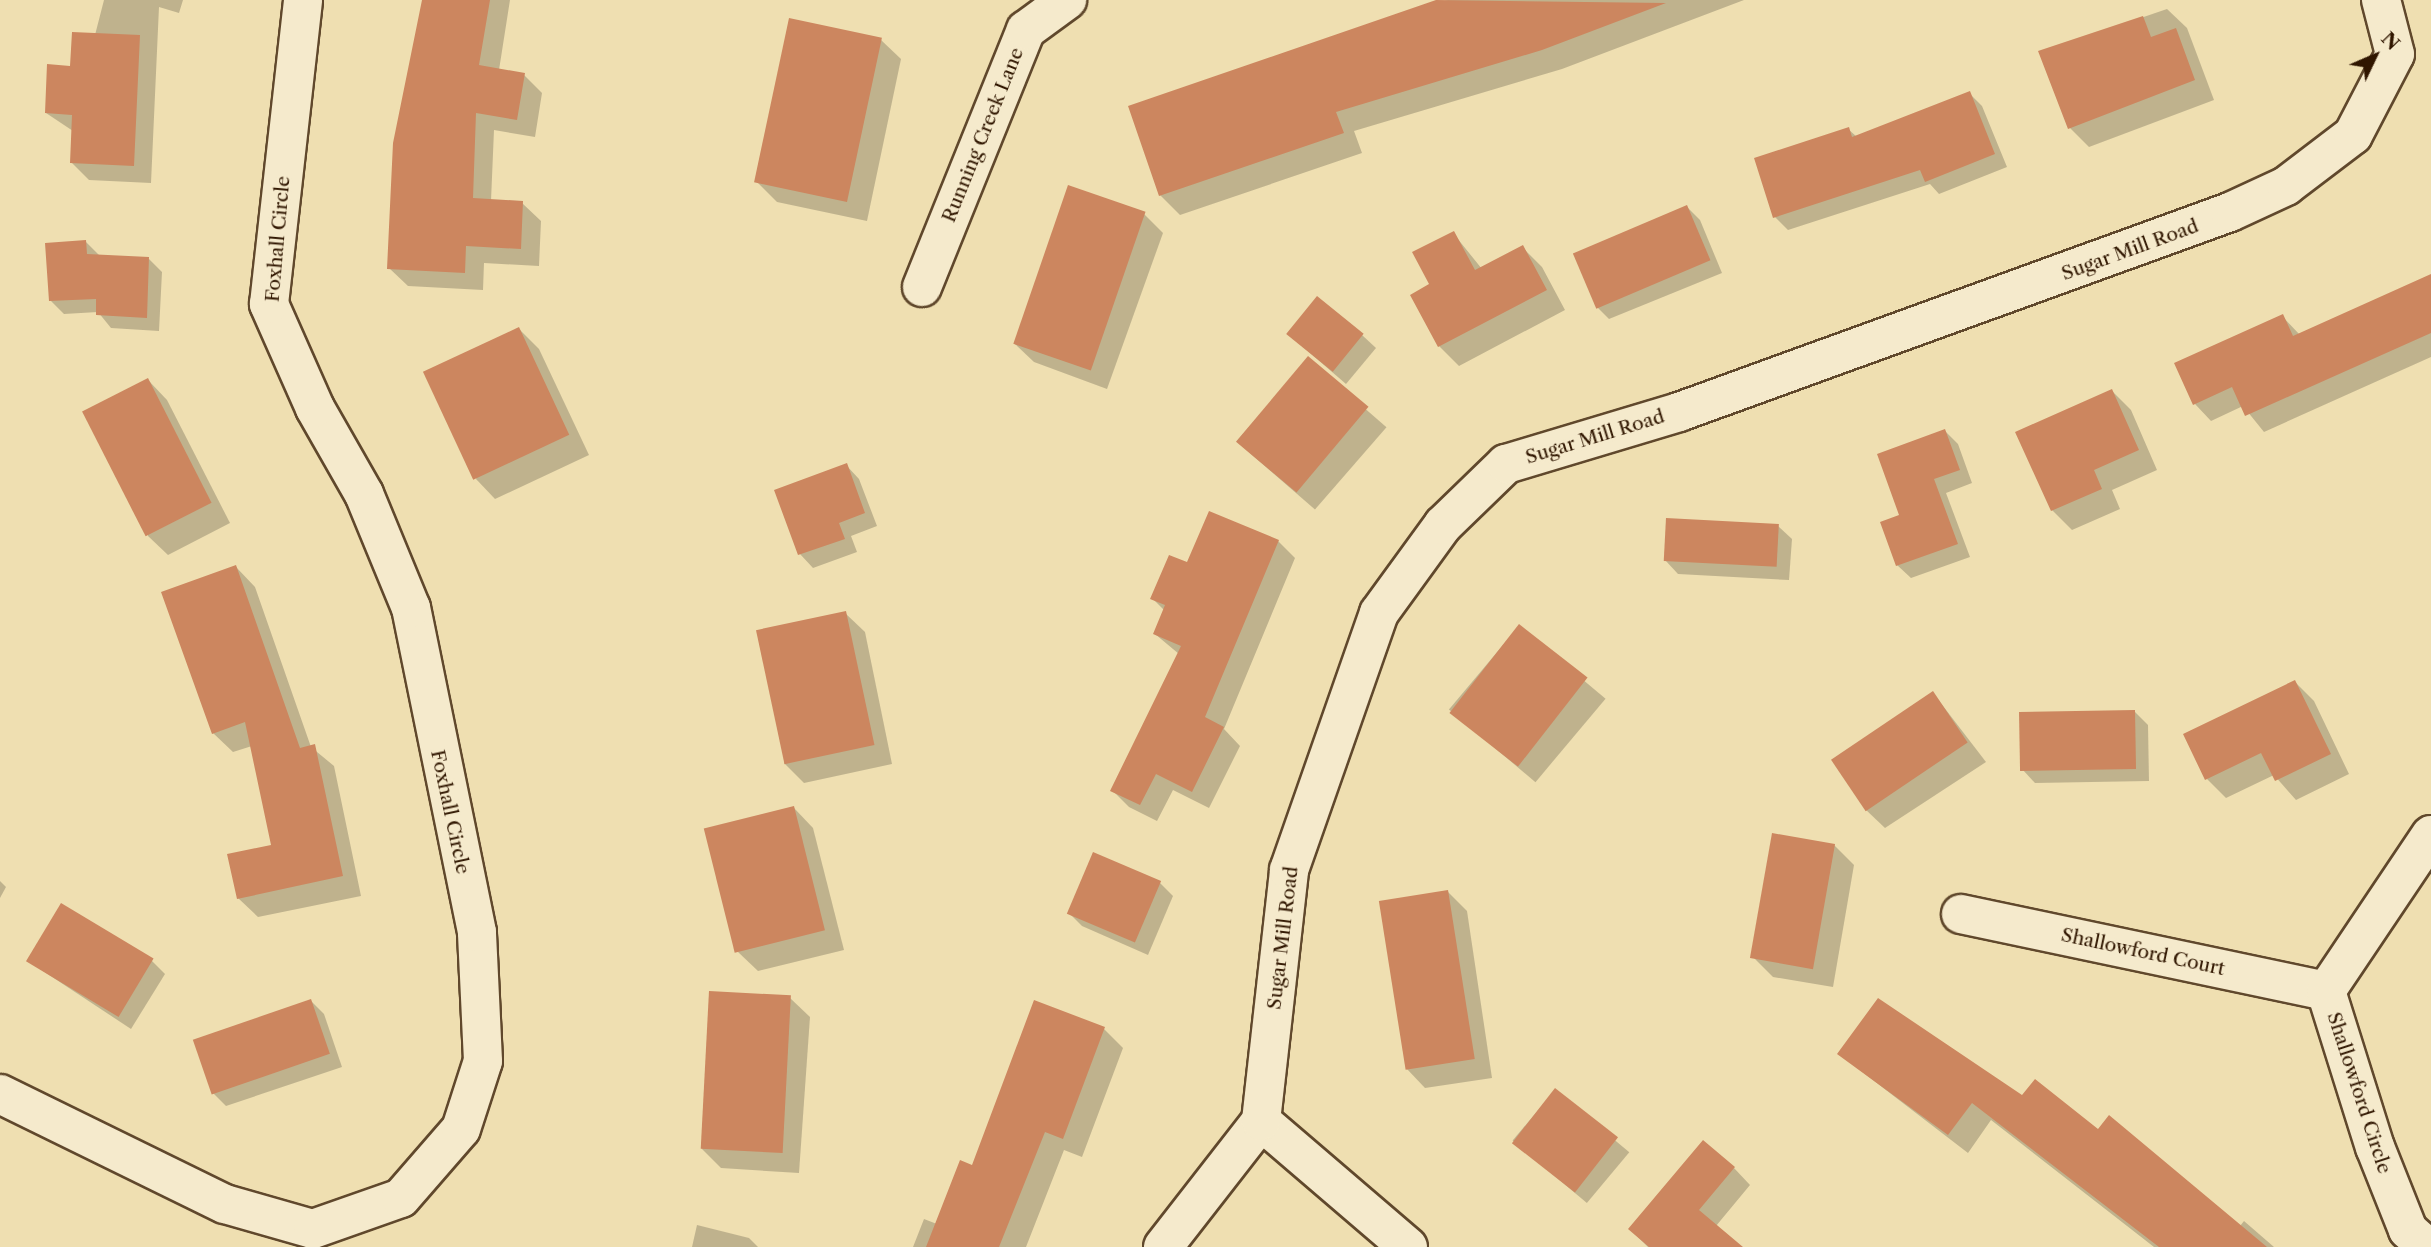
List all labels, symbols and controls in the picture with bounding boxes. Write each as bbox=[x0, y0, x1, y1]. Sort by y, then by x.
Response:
north arrow bbox=[2340, 21, 2410, 91]
text: N bbox=[2376, 27, 2404, 55]
street label: Running Creek Lane bbox=[937, 44, 1029, 226]
street label: Foxhall Circle bbox=[261, 175, 295, 303]
street label: Sugar Mill Road bbox=[2058, 215, 2202, 285]
street label: Sugar Mill Road bbox=[1523, 405, 1667, 469]
street label: Foxhall Circle bbox=[426, 748, 474, 876]
street label: Sugar Mill Road bbox=[1263, 865, 1303, 1011]
street label: Shallowford Court bbox=[2059, 924, 2227, 980]
street label: Shallowford Circle bbox=[2322, 1009, 2396, 1177]

